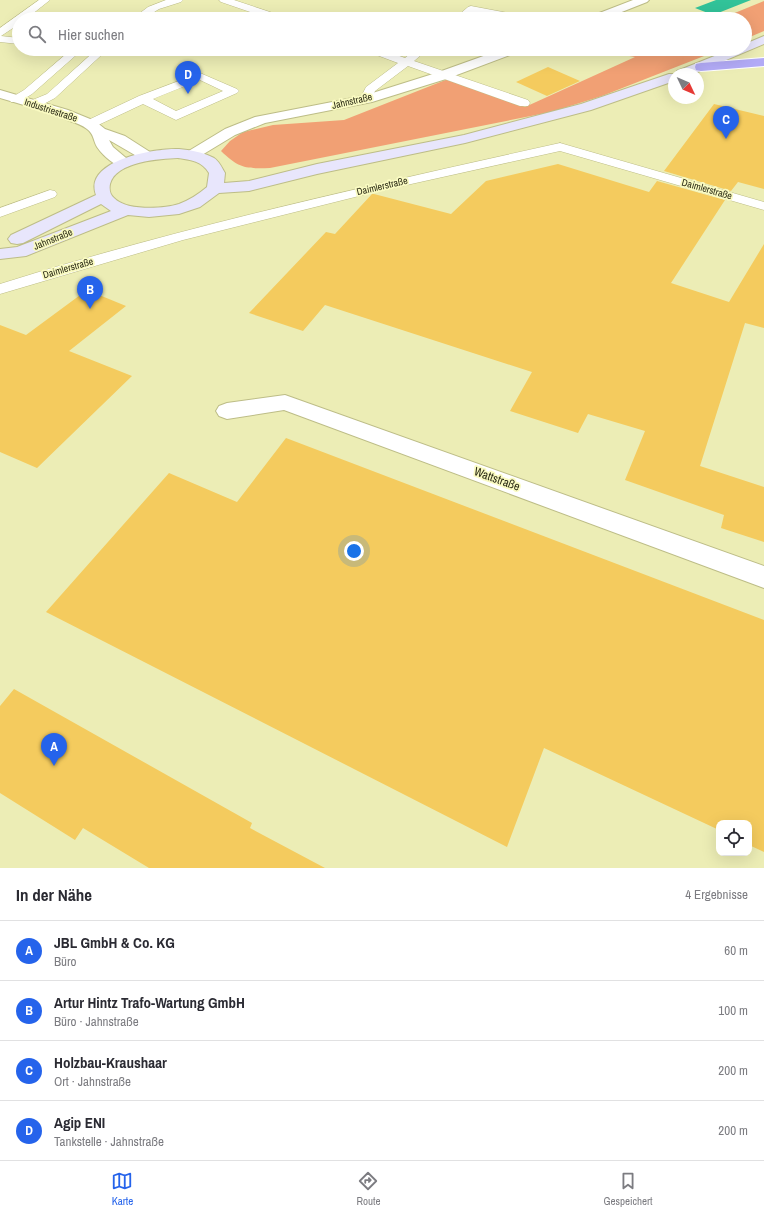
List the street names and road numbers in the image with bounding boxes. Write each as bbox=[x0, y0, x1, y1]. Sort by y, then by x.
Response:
street label: Jahnstraße bbox=[331, 90, 374, 112]
street label: Industriestraße bbox=[23, 95, 80, 125]
street label: Daimlerstraße bbox=[355, 174, 409, 198]
street label: Daimlerstraße bbox=[680, 176, 734, 203]
street label: Jahnstraße bbox=[32, 225, 75, 253]
street label: Daimlerstraße bbox=[41, 254, 95, 281]
street label: Wattstraße bbox=[472, 463, 522, 495]

